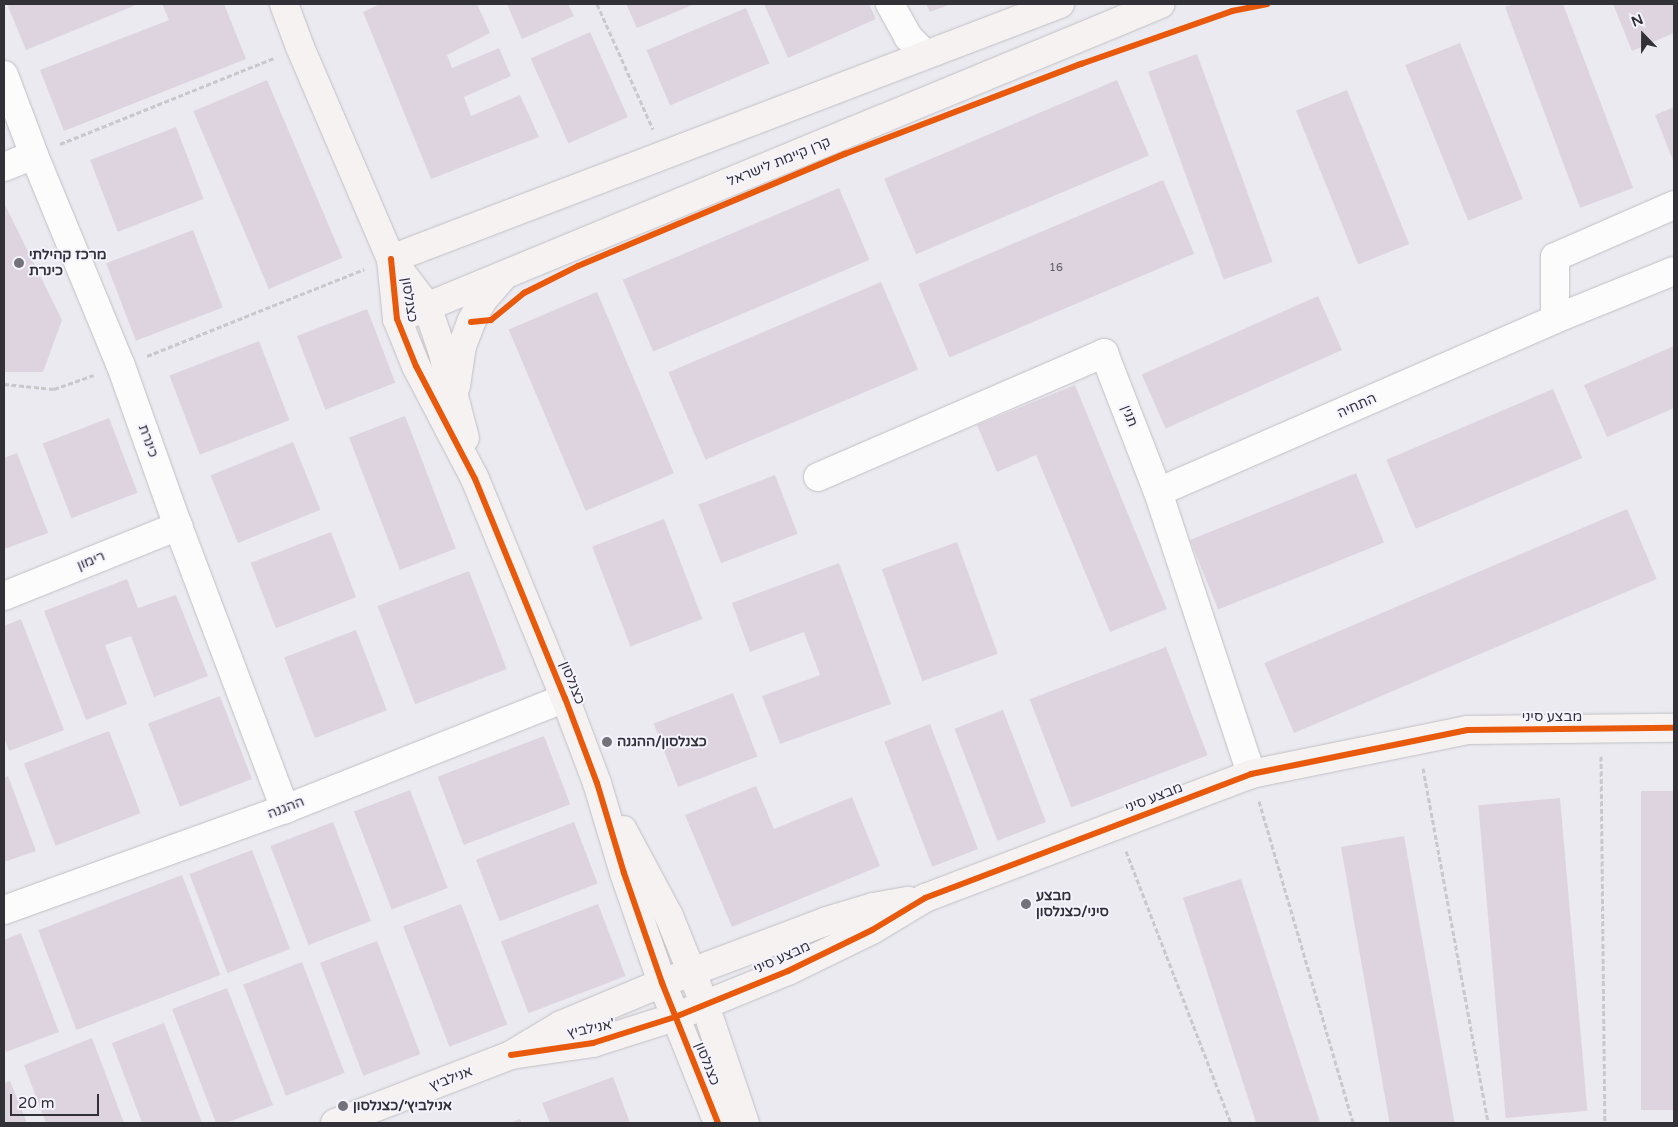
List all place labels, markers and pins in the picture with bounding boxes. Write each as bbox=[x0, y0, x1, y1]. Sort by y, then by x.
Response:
place label: מרכז קהילתי כינרת bbox=[29, 247, 106, 280]
marker: מרכז קהילתי כינרת bbox=[13, 257, 25, 269]
place label: כצנלסון/ההגנה bbox=[617, 734, 707, 750]
marker: כצנלסון/ההגנה bbox=[601, 736, 613, 748]
place label: מבצע סיני/כצנלסון bbox=[1036, 888, 1109, 920]
marker: מבצע סיני/כצנלסון bbox=[1020, 898, 1032, 910]
place label: אנילביץ׳/כצנלסון bbox=[353, 1098, 452, 1114]
marker: אנילביץ׳/כצנלסון bbox=[337, 1100, 349, 1112]

